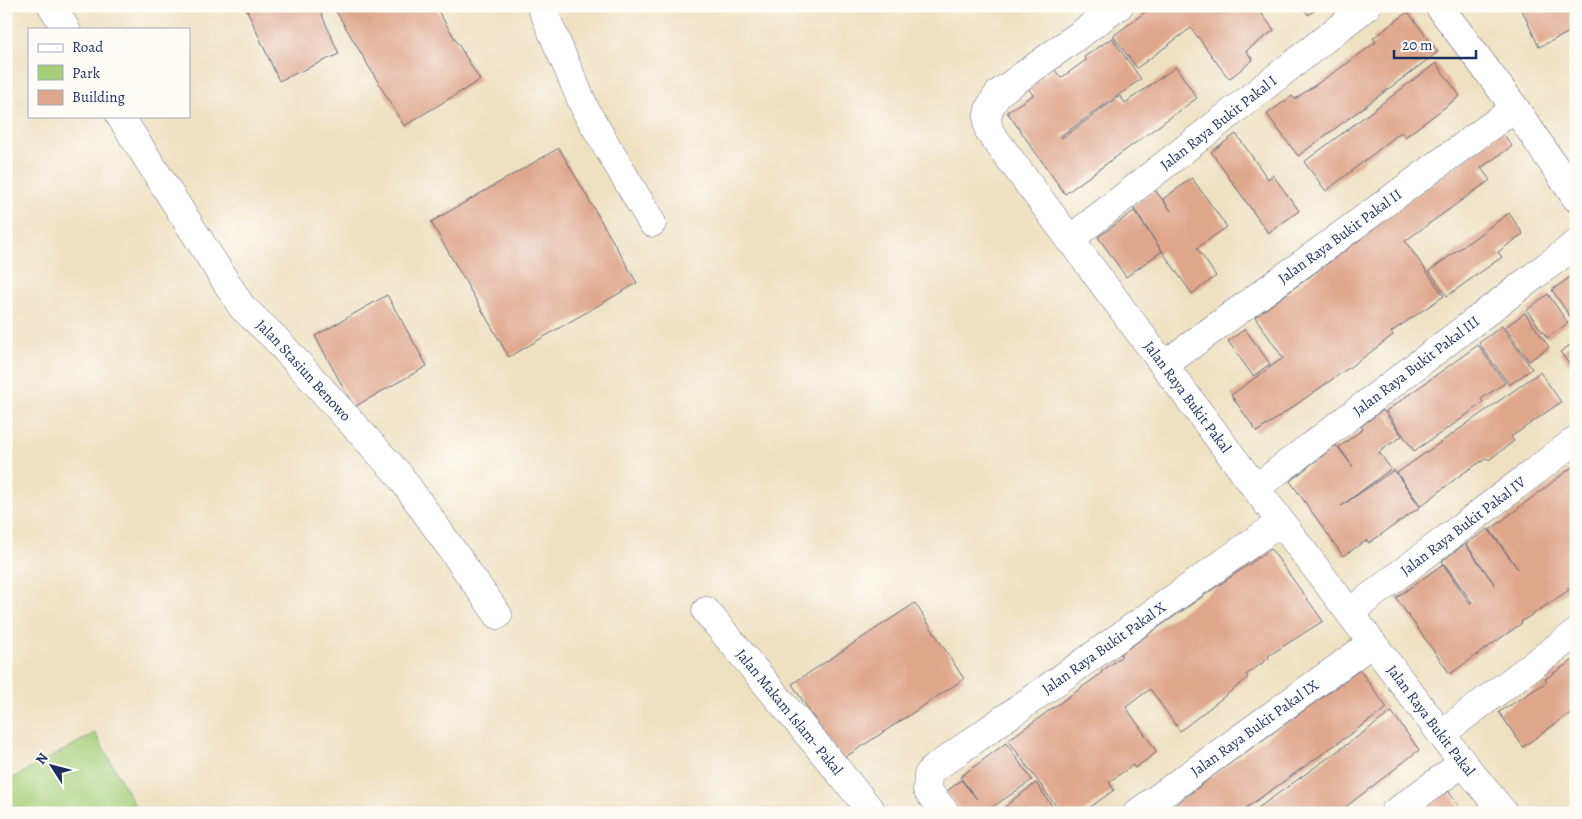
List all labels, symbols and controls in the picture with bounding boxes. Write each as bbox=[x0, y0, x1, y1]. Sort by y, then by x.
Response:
legend bbox=[28, 28, 190, 118]
scale bar bbox=[1394, 28, 1477, 60]
text: 20 m bbox=[1402, 35, 1433, 55]
text: Road bbox=[72, 37, 104, 57]
text: Park bbox=[72, 63, 101, 83]
street label: Jalan Raya Bukit Pakal I bbox=[1156, 71, 1281, 175]
text: Building bbox=[72, 87, 125, 107]
street label: Jalan Raya Bukit Pakal II bbox=[1274, 184, 1406, 288]
street label: Jalan Raya Bukit Pakal III bbox=[1349, 311, 1483, 420]
street label: Jalan Stasiun Benowo bbox=[252, 315, 356, 425]
street label: Jalan Raya Bukit Pakal bbox=[1139, 337, 1236, 457]
street label: Jalan Raya Bukit Pakal IV bbox=[1396, 471, 1530, 580]
street label: Jalan Raya Bukit Pakal X bbox=[1038, 597, 1170, 699]
street label: Jalan Makam Islam- Pakal bbox=[731, 645, 848, 779]
street label: Jalan Raya Bukit Pakal bbox=[1382, 661, 1480, 781]
street label: Jalan Raya Bukit Pakal IX bbox=[1187, 675, 1323, 781]
north arrow bbox=[28, 742, 78, 792]
text: N bbox=[31, 749, 53, 768]

